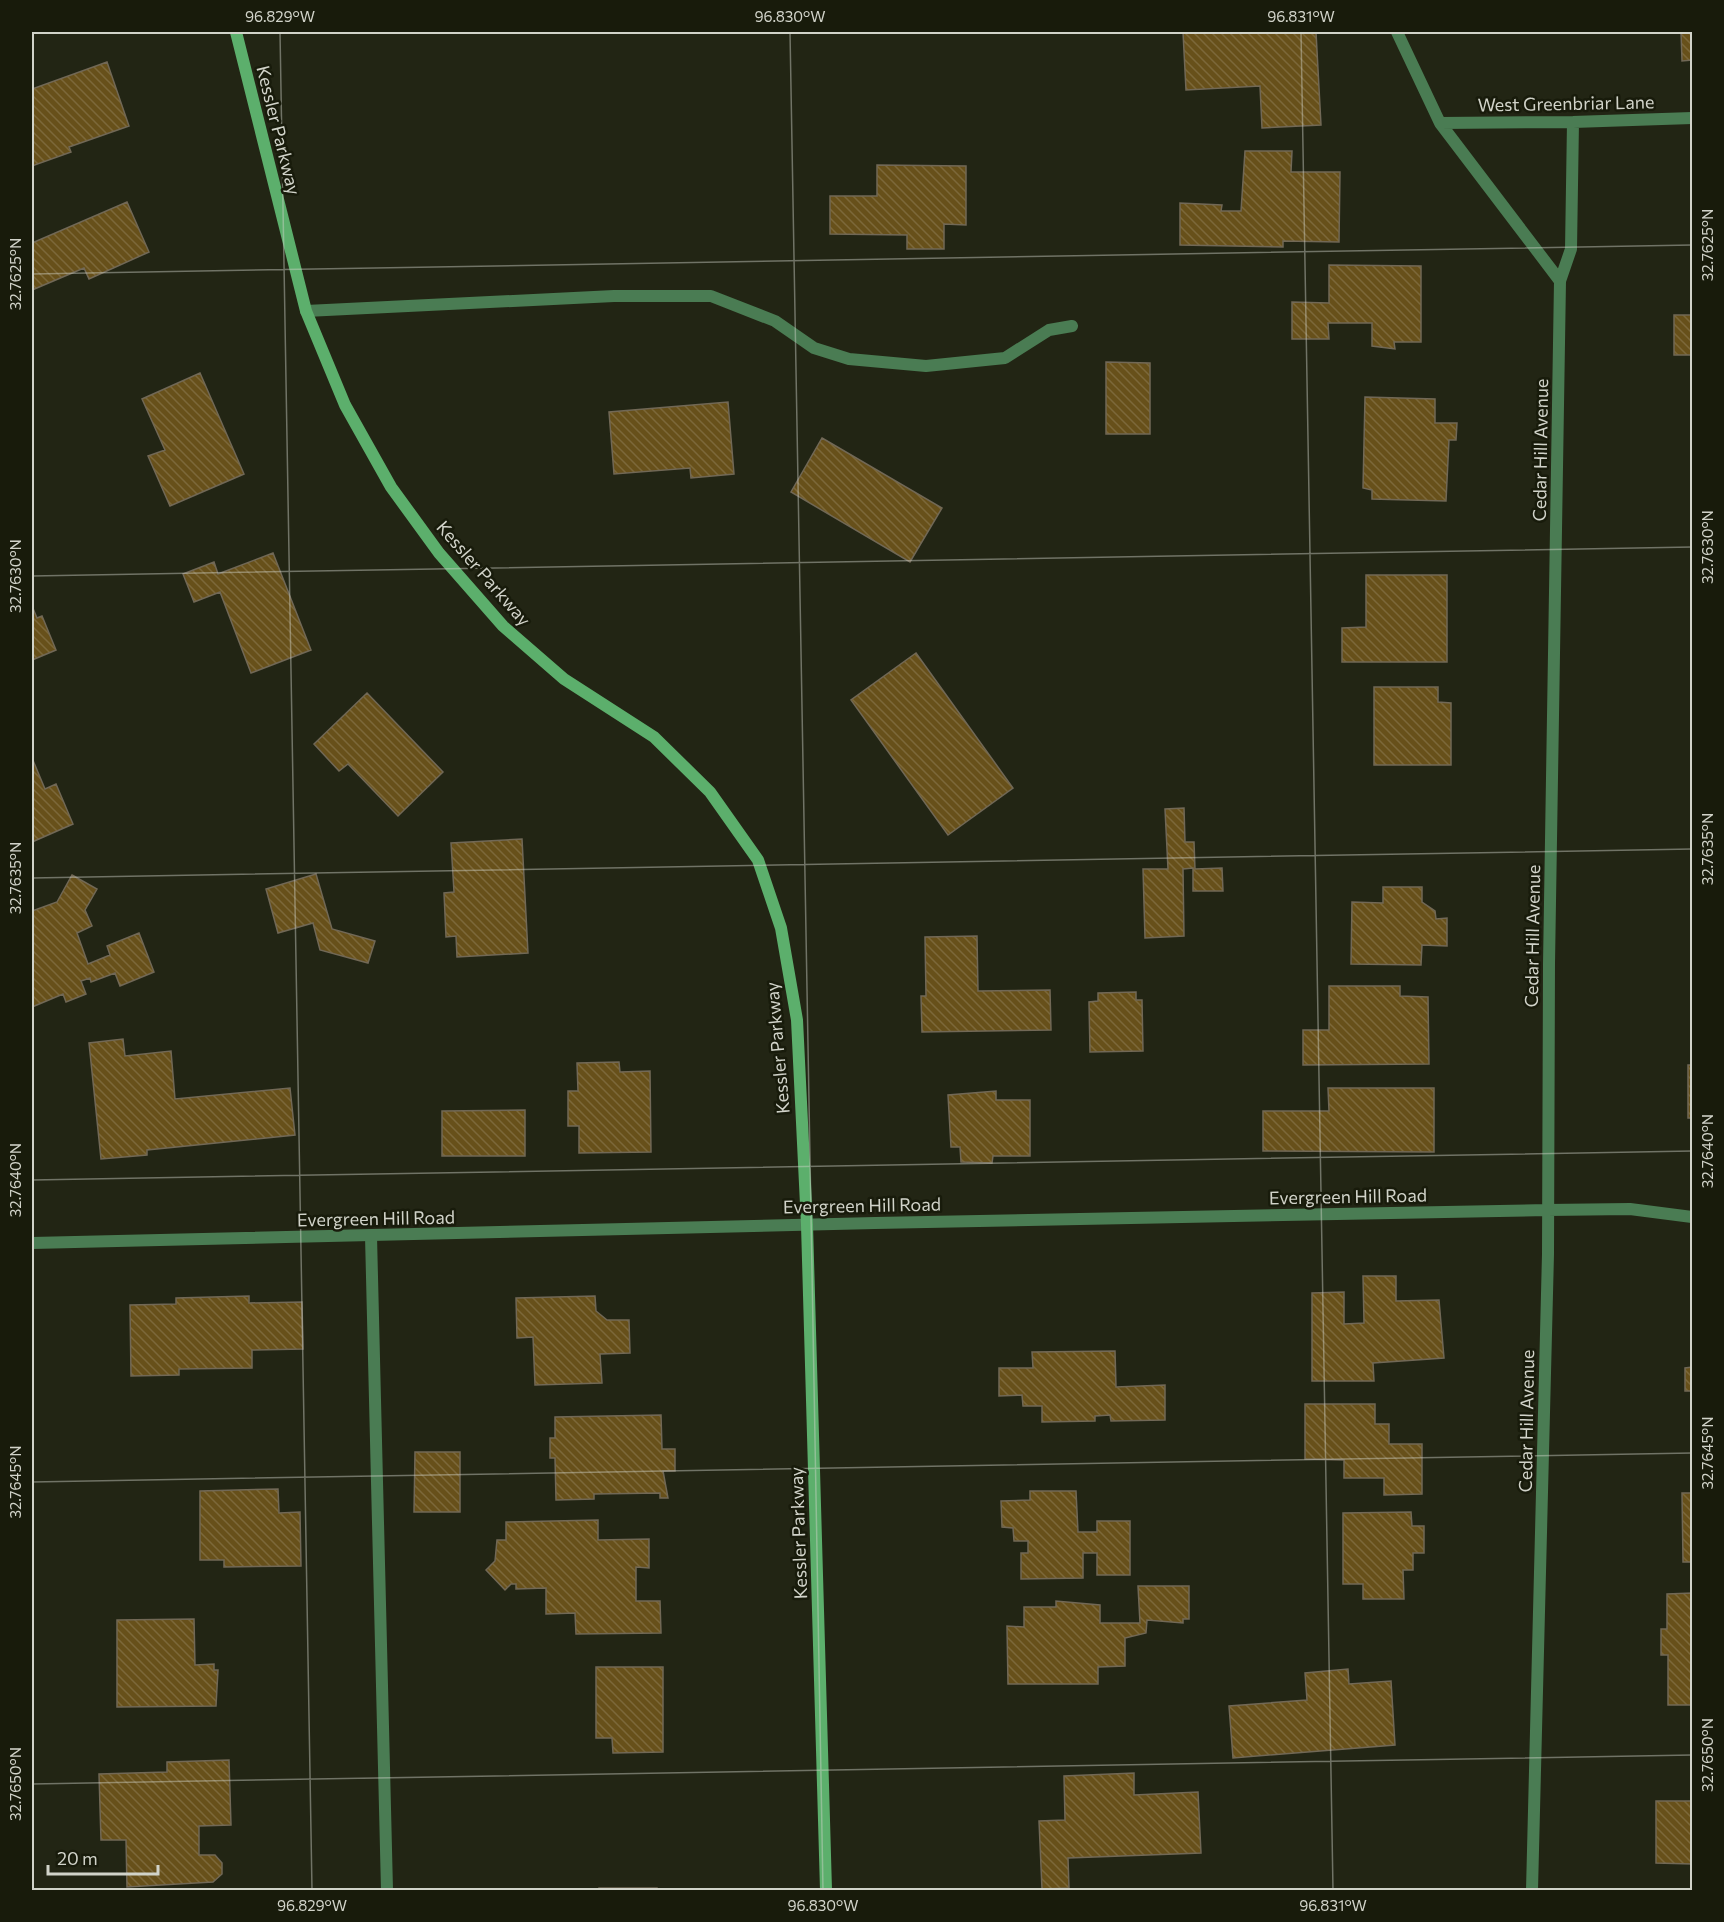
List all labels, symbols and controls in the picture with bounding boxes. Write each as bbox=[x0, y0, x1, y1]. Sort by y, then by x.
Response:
text: 96.829°W bbox=[245, 7, 315, 25]
text: 96.830°W bbox=[755, 7, 825, 25]
text: 96.831°W bbox=[1267, 7, 1335, 25]
street label: Kessler Parkway bbox=[252, 63, 306, 197]
street label: West Greenbriar Lane bbox=[1477, 90, 1655, 116]
text: 32.7625°N bbox=[1698, 209, 1716, 281]
text: 32.7625°N bbox=[6, 238, 24, 310]
street label: Cedar Hill Avenue bbox=[1528, 378, 1552, 522]
text: 32.7630°N bbox=[1698, 510, 1716, 584]
street label: Kessler Parkway bbox=[432, 516, 536, 630]
text: 32.7630°N bbox=[6, 539, 24, 613]
text: 32.7635°N bbox=[1698, 813, 1716, 885]
text: 32.7635°N bbox=[6, 842, 24, 914]
street label: Cedar Hill Avenue bbox=[1520, 864, 1544, 1008]
street label: Kessler Parkway bbox=[760, 981, 794, 1115]
text: 32.7640°N bbox=[1698, 1114, 1716, 1188]
text: 32.7640°N bbox=[6, 1143, 24, 1217]
street label: Evergreen Hill Road bbox=[1269, 1184, 1427, 1208]
street label: Evergreen Hill Road bbox=[783, 1193, 941, 1217]
street label: Evergreen Hill Road bbox=[297, 1206, 455, 1230]
street label: Cedar Hill Avenue bbox=[1514, 1349, 1538, 1493]
text: 32.7645°N bbox=[1698, 1416, 1716, 1490]
text: 32.7645°N bbox=[6, 1445, 24, 1519]
street label: Kessler Parkway bbox=[785, 1466, 811, 1600]
text: 32.7650°N bbox=[1698, 1718, 1716, 1792]
text: 32.7650°N bbox=[6, 1747, 24, 1821]
scale bar bbox=[48, 1838, 158, 1876]
text: 20 m bbox=[57, 1847, 98, 1869]
text: 96.829°W bbox=[277, 1896, 347, 1914]
text: 96.830°W bbox=[788, 1896, 858, 1914]
text: 96.831°W bbox=[1299, 1896, 1367, 1914]

